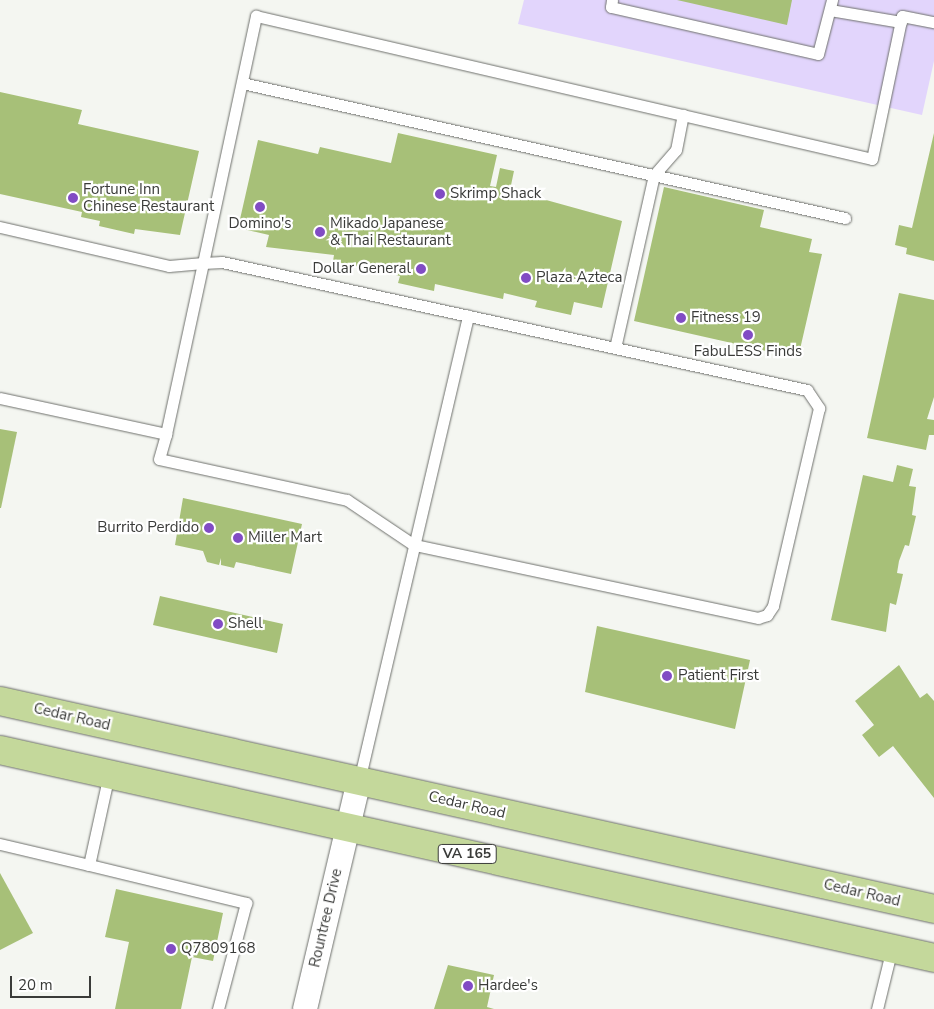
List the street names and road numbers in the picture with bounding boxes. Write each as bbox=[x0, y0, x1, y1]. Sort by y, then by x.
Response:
street label: Cedar Road bbox=[32, 699, 112, 735]
street label: Cedar Road bbox=[427, 787, 507, 823]
road number: VA 165 bbox=[437, 842, 497, 866]
street label: Rountree Drive bbox=[306, 867, 346, 969]
street label: Cedar Road bbox=[822, 875, 902, 911]

